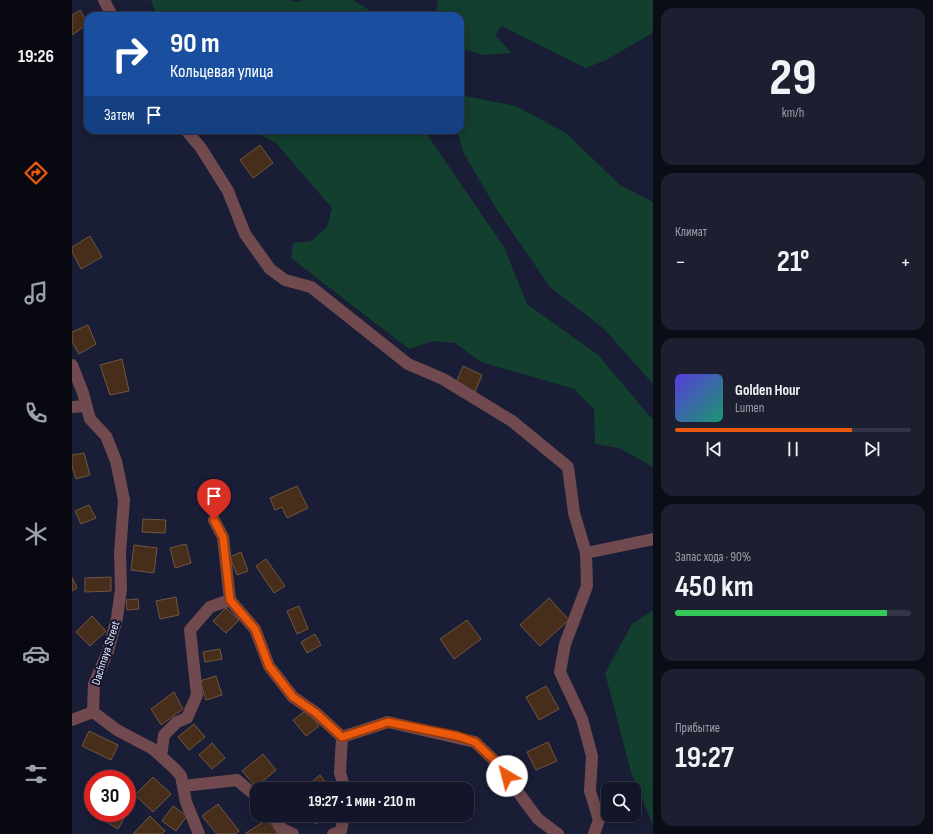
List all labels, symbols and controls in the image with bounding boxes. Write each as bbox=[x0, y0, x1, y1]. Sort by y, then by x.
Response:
text: 90 m bbox=[170, 27, 220, 60]
icon: right bbox=[104, 28, 156, 80]
text: 19:26 bbox=[18, 46, 54, 67]
text: 29 bbox=[769, 47, 817, 110]
text: Кольцевая улица bbox=[170, 61, 273, 82]
icon: arrive bbox=[143, 104, 165, 126]
text: km/h bbox=[782, 105, 804, 121]
text: Затем bbox=[104, 106, 135, 125]
icon: directions bbox=[22, 159, 50, 187]
text: Климат bbox=[675, 224, 707, 240]
text: 21° bbox=[777, 244, 809, 280]
text: − bbox=[675, 249, 686, 276]
text: + bbox=[900, 249, 911, 276]
icon: music bbox=[22, 279, 50, 307]
text: Golden Hour bbox=[735, 381, 800, 400]
icon: phone bbox=[22, 399, 50, 427]
text: Lumen bbox=[735, 400, 764, 416]
icon: previous bbox=[703, 438, 725, 460]
icon: pause bbox=[782, 438, 804, 460]
icon: next bbox=[861, 438, 883, 460]
pin bbox=[197, 479, 231, 520]
icon: arrive bbox=[203, 485, 225, 507]
icon: climate bbox=[22, 520, 50, 548]
text: Запас хода · 90% bbox=[675, 549, 751, 565]
text: 450 km bbox=[675, 569, 754, 605]
street label: Dachnaya Street bbox=[89, 619, 123, 687]
icon: car bbox=[22, 640, 50, 668]
text: Прибытие bbox=[675, 720, 720, 736]
text: 19:27 bbox=[675, 740, 734, 776]
position arrow bbox=[486, 755, 528, 797]
icon: filters bbox=[22, 760, 50, 788]
speed limit sign: 30 bbox=[84, 770, 136, 822]
map controls bbox=[601, 782, 641, 822]
button: search bbox=[601, 782, 641, 822]
text: 19:27 · 1 мин · 210 m bbox=[309, 792, 415, 811]

